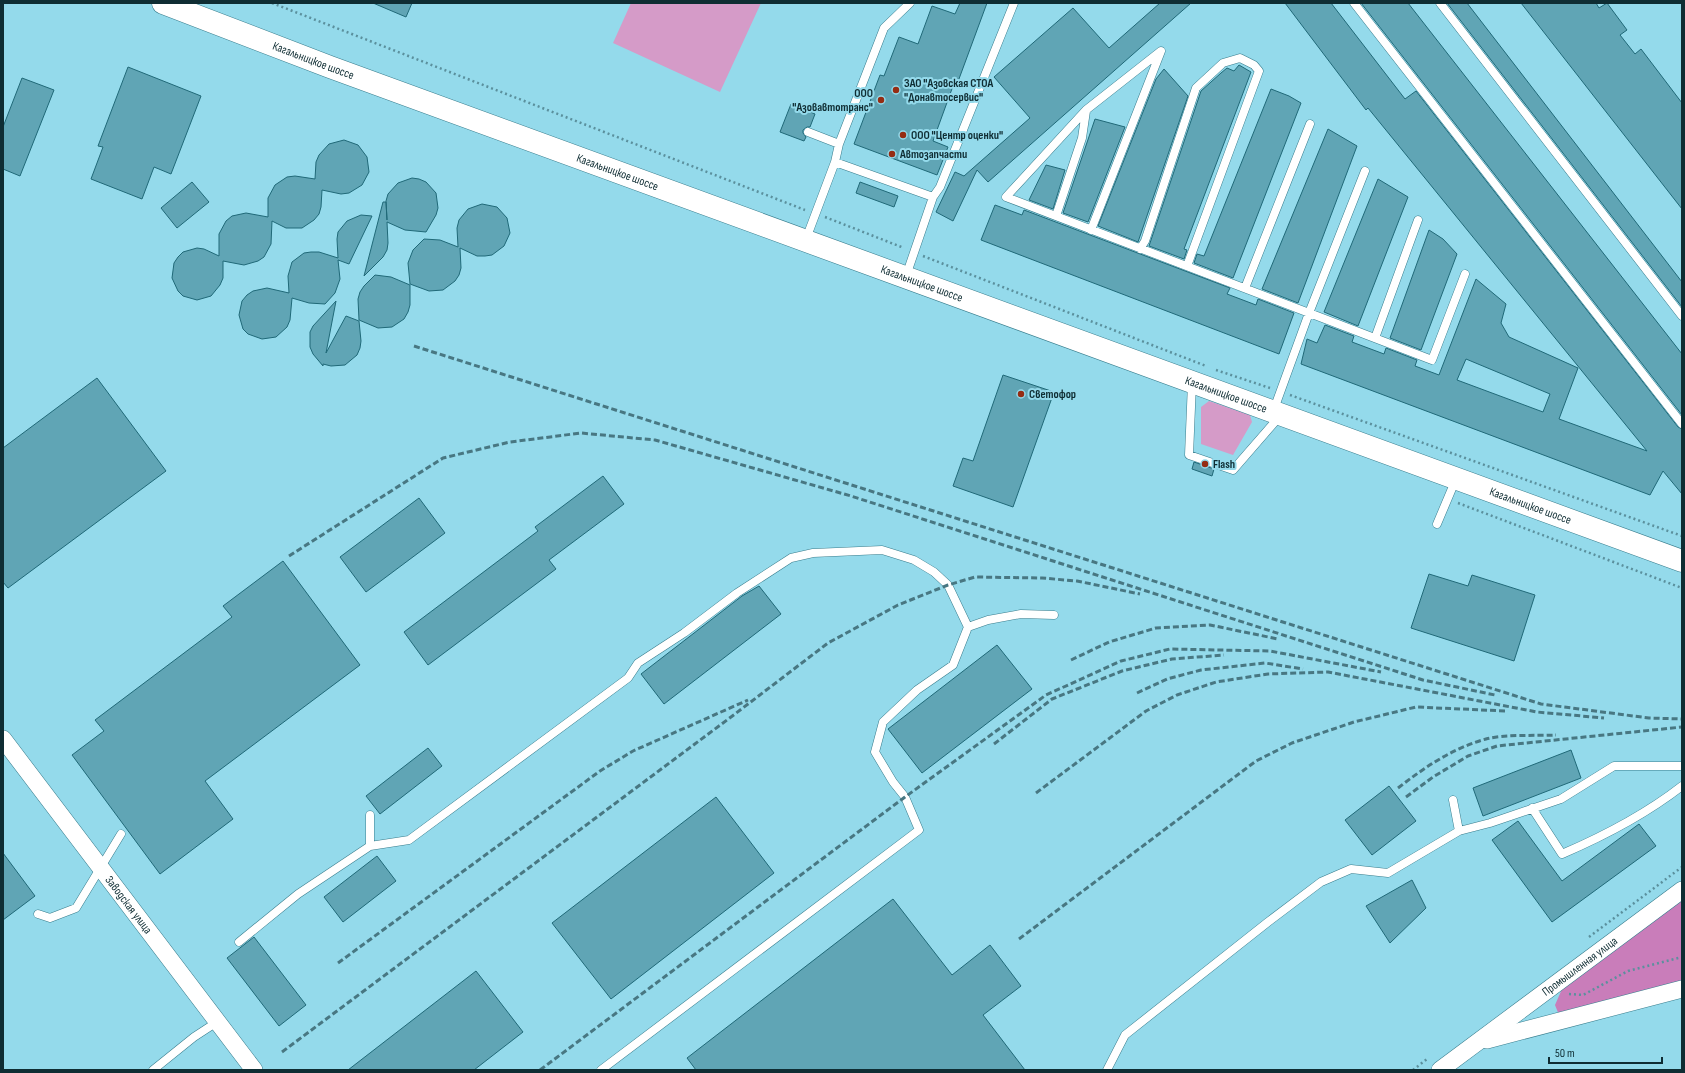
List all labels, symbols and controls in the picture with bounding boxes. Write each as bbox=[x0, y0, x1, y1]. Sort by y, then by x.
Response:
street label: Кагальницкое шоссе bbox=[270, 39, 356, 83]
place label: ЗАО "Азовская СТОА "Донавтосервис" bbox=[904, 76, 993, 105]
marker: ЗАО "Азовская СТОА "Донавтосервис" bbox=[891, 85, 901, 95]
place label: ООО "Азовавтотранс" bbox=[792, 86, 873, 115]
marker: ООО "Азовавтотранс" bbox=[876, 95, 886, 105]
place label: ООО "Центр оценки" bbox=[911, 128, 1003, 143]
marker: ООО "Центр оценки" bbox=[898, 130, 908, 140]
place label: Автозапчасти bbox=[899, 147, 967, 162]
marker: Автозапчасти bbox=[887, 149, 897, 159]
street label: Кагальницкое шоссе bbox=[574, 151, 661, 194]
street label: Кагальницкое шоссе bbox=[879, 262, 965, 306]
street label: Кагальницкое шоссе bbox=[1183, 373, 1269, 417]
place label: Светофор bbox=[1029, 387, 1076, 402]
marker: Светофор bbox=[1016, 389, 1026, 399]
place label: Flash bbox=[1213, 457, 1235, 472]
marker: Flash bbox=[1200, 459, 1210, 469]
street label: Кагальницкое шоссе bbox=[1487, 484, 1574, 528]
street label: Заводская улица bbox=[101, 873, 155, 937]
street label: Промышленная улица bbox=[1539, 933, 1621, 999]
scale bar bbox=[1549, 1039, 1662, 1065]
text: 50 m bbox=[1555, 1046, 1575, 1061]

